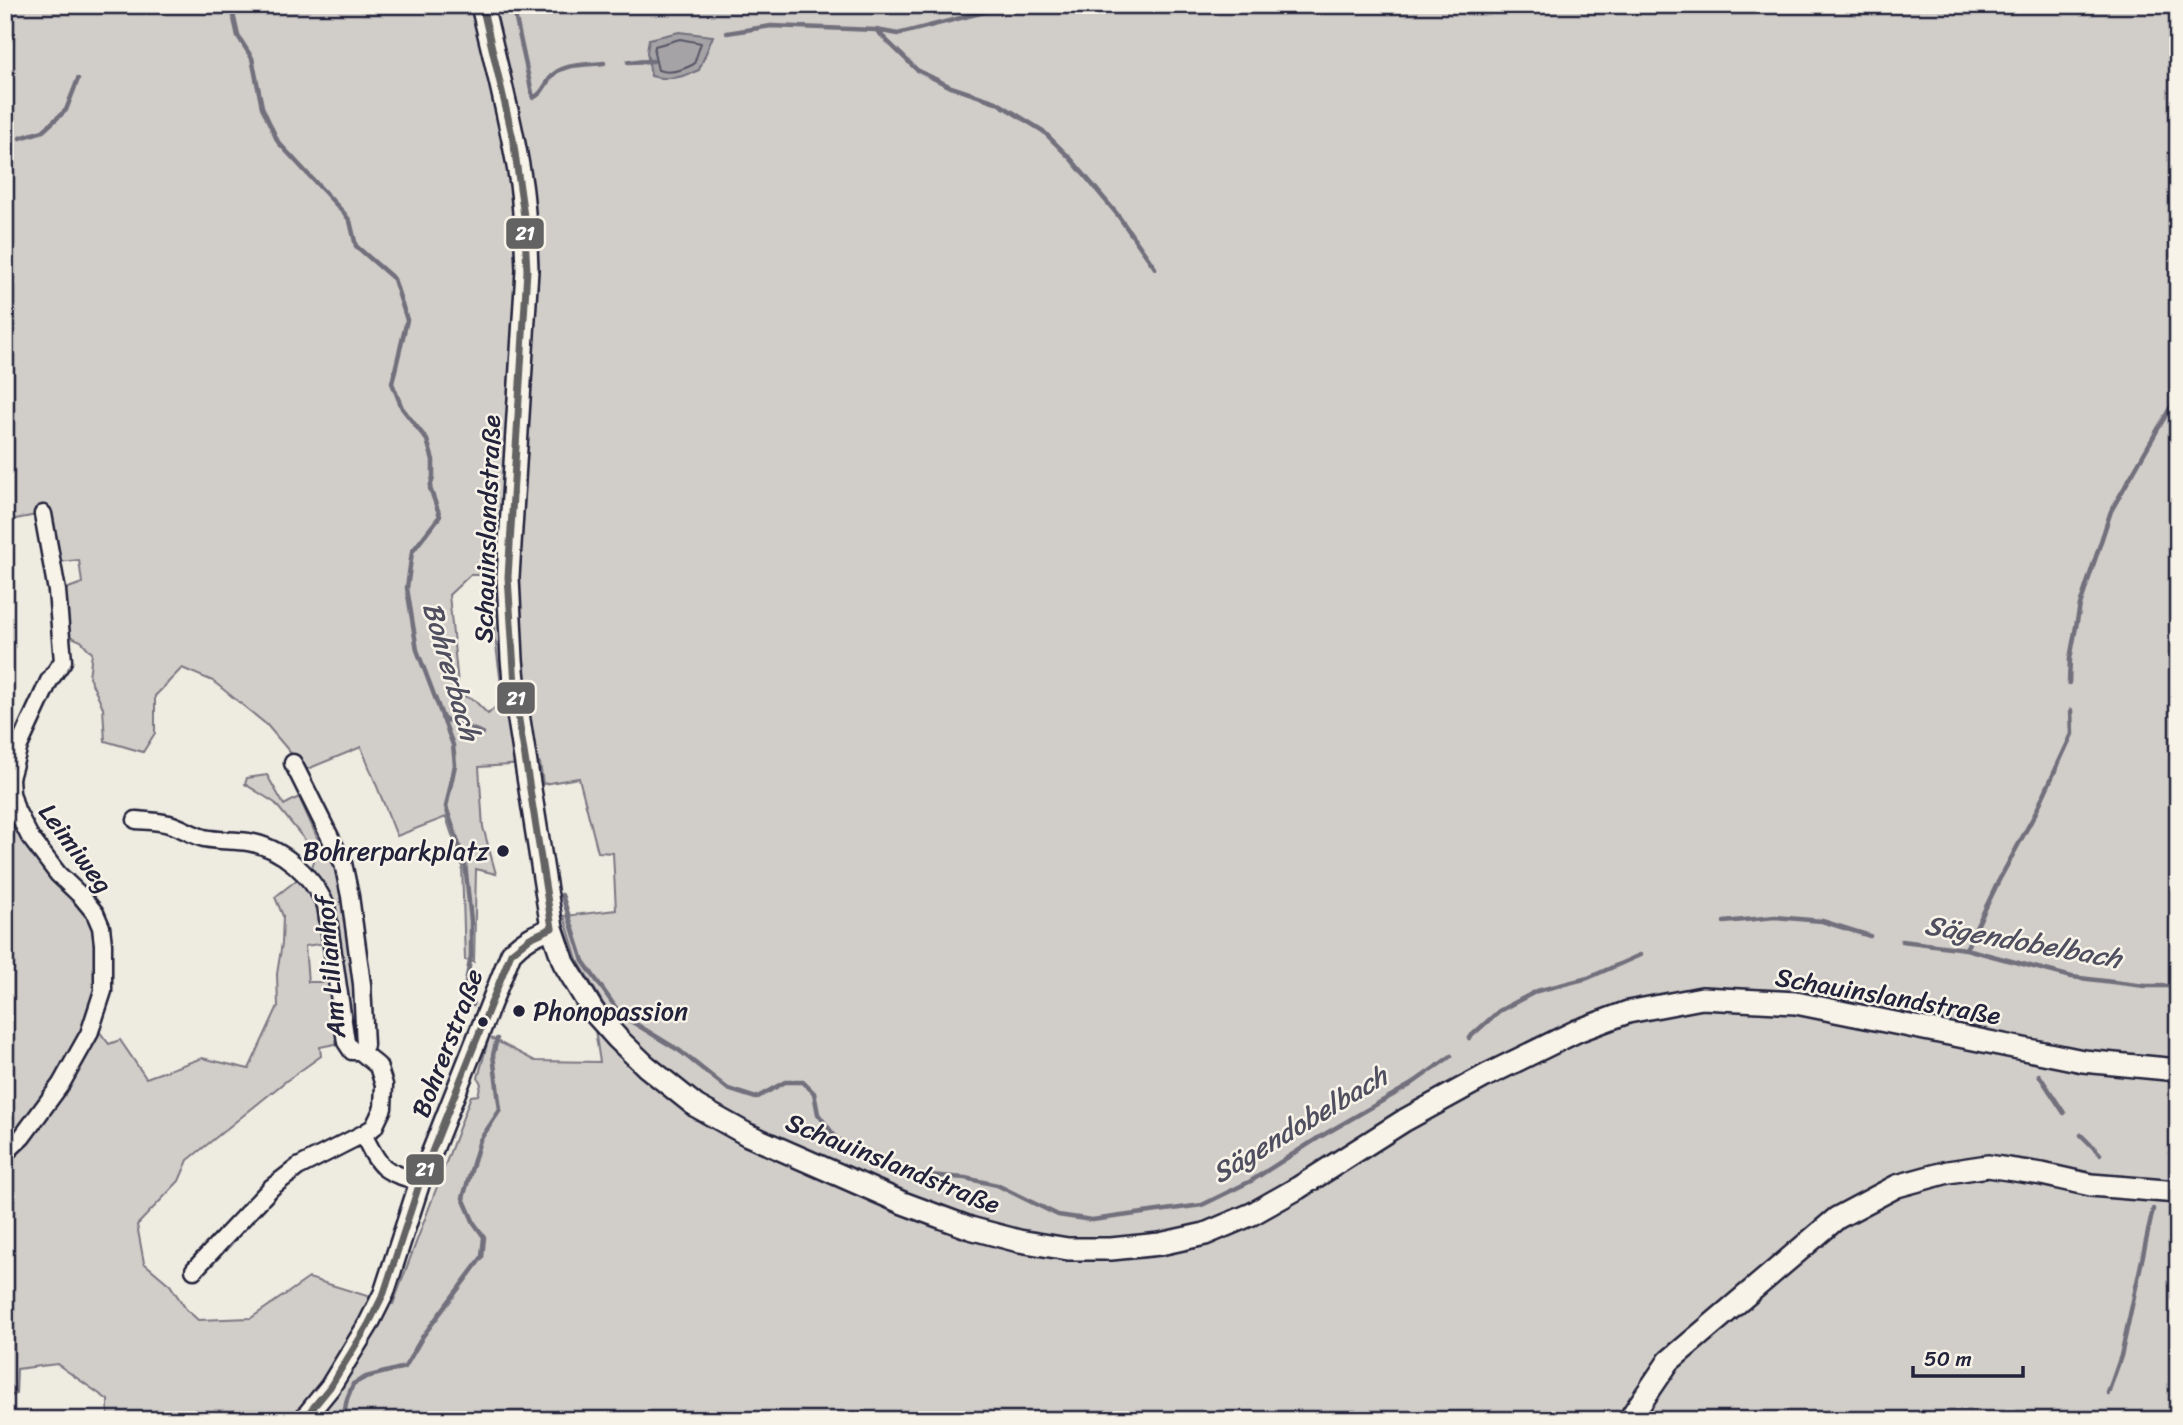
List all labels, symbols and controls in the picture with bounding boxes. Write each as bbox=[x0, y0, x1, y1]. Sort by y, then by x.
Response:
line badge: 21 bbox=[505, 217, 545, 250]
text: 21 bbox=[514, 217, 535, 250]
street label: Schauinslandstraße bbox=[460, 414, 514, 644]
water label: Bohrerbach bbox=[408, 596, 495, 748]
line badge: 21 bbox=[496, 681, 536, 715]
text: 21 bbox=[505, 682, 526, 715]
street label: Leimiweg bbox=[26, 793, 126, 903]
place label: Bohrerparkplatz bbox=[303, 828, 490, 874]
marker: Bohrerparkplatz bbox=[495, 843, 511, 859]
street label: Am Lilianhof bbox=[301, 891, 359, 1041]
water label: Sägendobelbach bbox=[1921, 900, 2127, 983]
street label: Schauinslandstraße bbox=[1772, 954, 2005, 1039]
street label: Bohrerstraße bbox=[398, 962, 496, 1124]
place label: Phonopassion bbox=[533, 988, 688, 1034]
marker: Phonopassion bbox=[511, 1003, 527, 1019]
unlabelled marker bbox=[476, 1015, 490, 1029]
water label: Sägendobelbach bbox=[1201, 1051, 1399, 1197]
street label: Schauinslandstraße bbox=[779, 1099, 1008, 1227]
line badge: 21 bbox=[405, 1153, 445, 1186]
text: 21 bbox=[414, 1153, 435, 1186]
scale bar bbox=[1913, 1334, 2024, 1378]
text: 50 m bbox=[1924, 1340, 1972, 1378]

